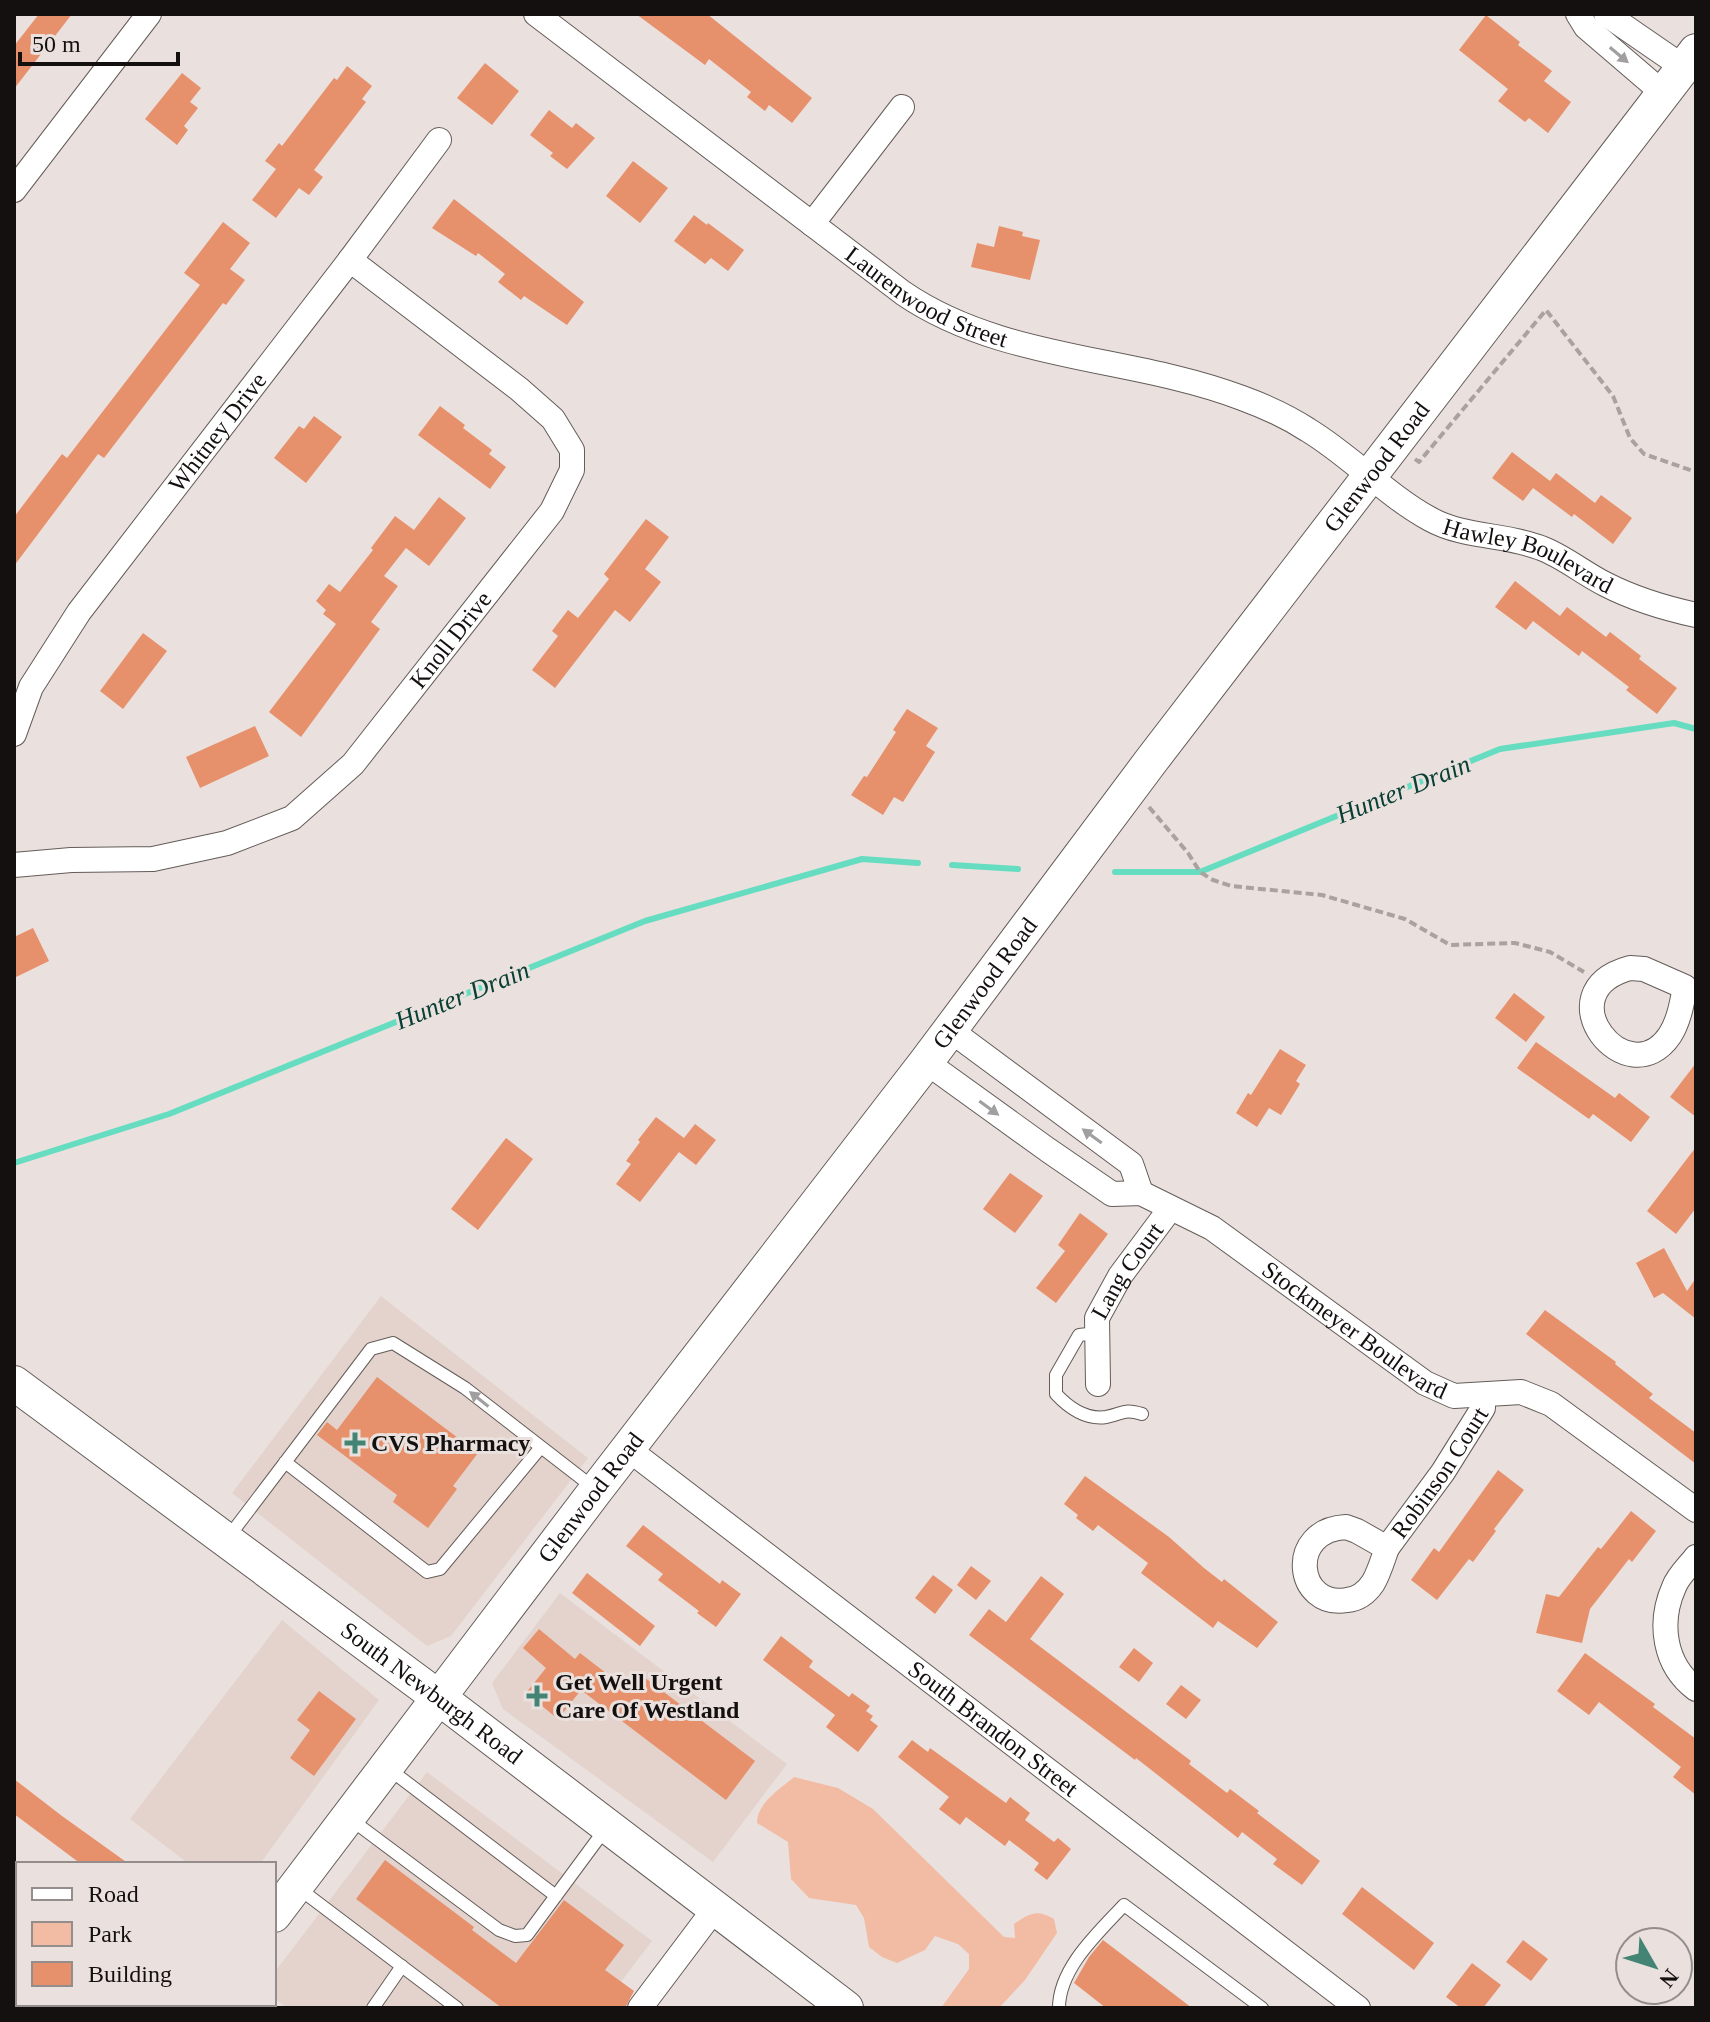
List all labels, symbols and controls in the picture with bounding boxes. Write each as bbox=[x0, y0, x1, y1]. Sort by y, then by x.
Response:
scale bar bbox=[20, 16, 178, 66]
text: 50 m bbox=[32, 31, 81, 57]
one-way arrow bbox=[1609, 46, 1629, 63]
street label: Laurenwood Street bbox=[840, 241, 1011, 353]
street label: Whitney Drive bbox=[163, 367, 271, 497]
street label: Glenwood Road bbox=[1319, 397, 1435, 537]
street label: Hawley Boulevard bbox=[1440, 513, 1617, 599]
street label: Knoll Drive bbox=[405, 586, 497, 693]
water label: Hunter Drain bbox=[1331, 749, 1475, 830]
street label: Glenwood Road bbox=[928, 913, 1042, 1054]
water label: Hunter Drain bbox=[390, 955, 534, 1036]
one-way arrow bbox=[979, 1099, 1000, 1115]
one-way arrow bbox=[1081, 1128, 1103, 1144]
street label: Lang Court bbox=[1086, 1217, 1168, 1323]
street label: Stockmeyer Boulevard bbox=[1257, 1256, 1451, 1404]
one-way arrow bbox=[469, 1391, 489, 1407]
street label: Robinson Court bbox=[1386, 1402, 1493, 1543]
street label: Glenwood Road bbox=[533, 1427, 649, 1568]
place label: CVS Pharmacy bbox=[371, 1430, 530, 1456]
marker: CVS Pharmacy bbox=[346, 1434, 364, 1452]
street label: South Newburgh Road bbox=[336, 1617, 527, 1769]
street label: South Brandon Street bbox=[903, 1656, 1083, 1802]
place label: Get Well Urgent Care Of Westland bbox=[555, 1669, 740, 1723]
marker: Get Well Urgent Care Of Westland bbox=[526, 1685, 548, 1707]
legend bbox=[16, 1862, 276, 2006]
text: Road bbox=[88, 1881, 139, 1907]
text: Park bbox=[88, 1921, 132, 1947]
north arrow bbox=[1614, 1926, 1694, 2006]
text: Building bbox=[88, 1961, 172, 1987]
text: N bbox=[1654, 1964, 1684, 1992]

